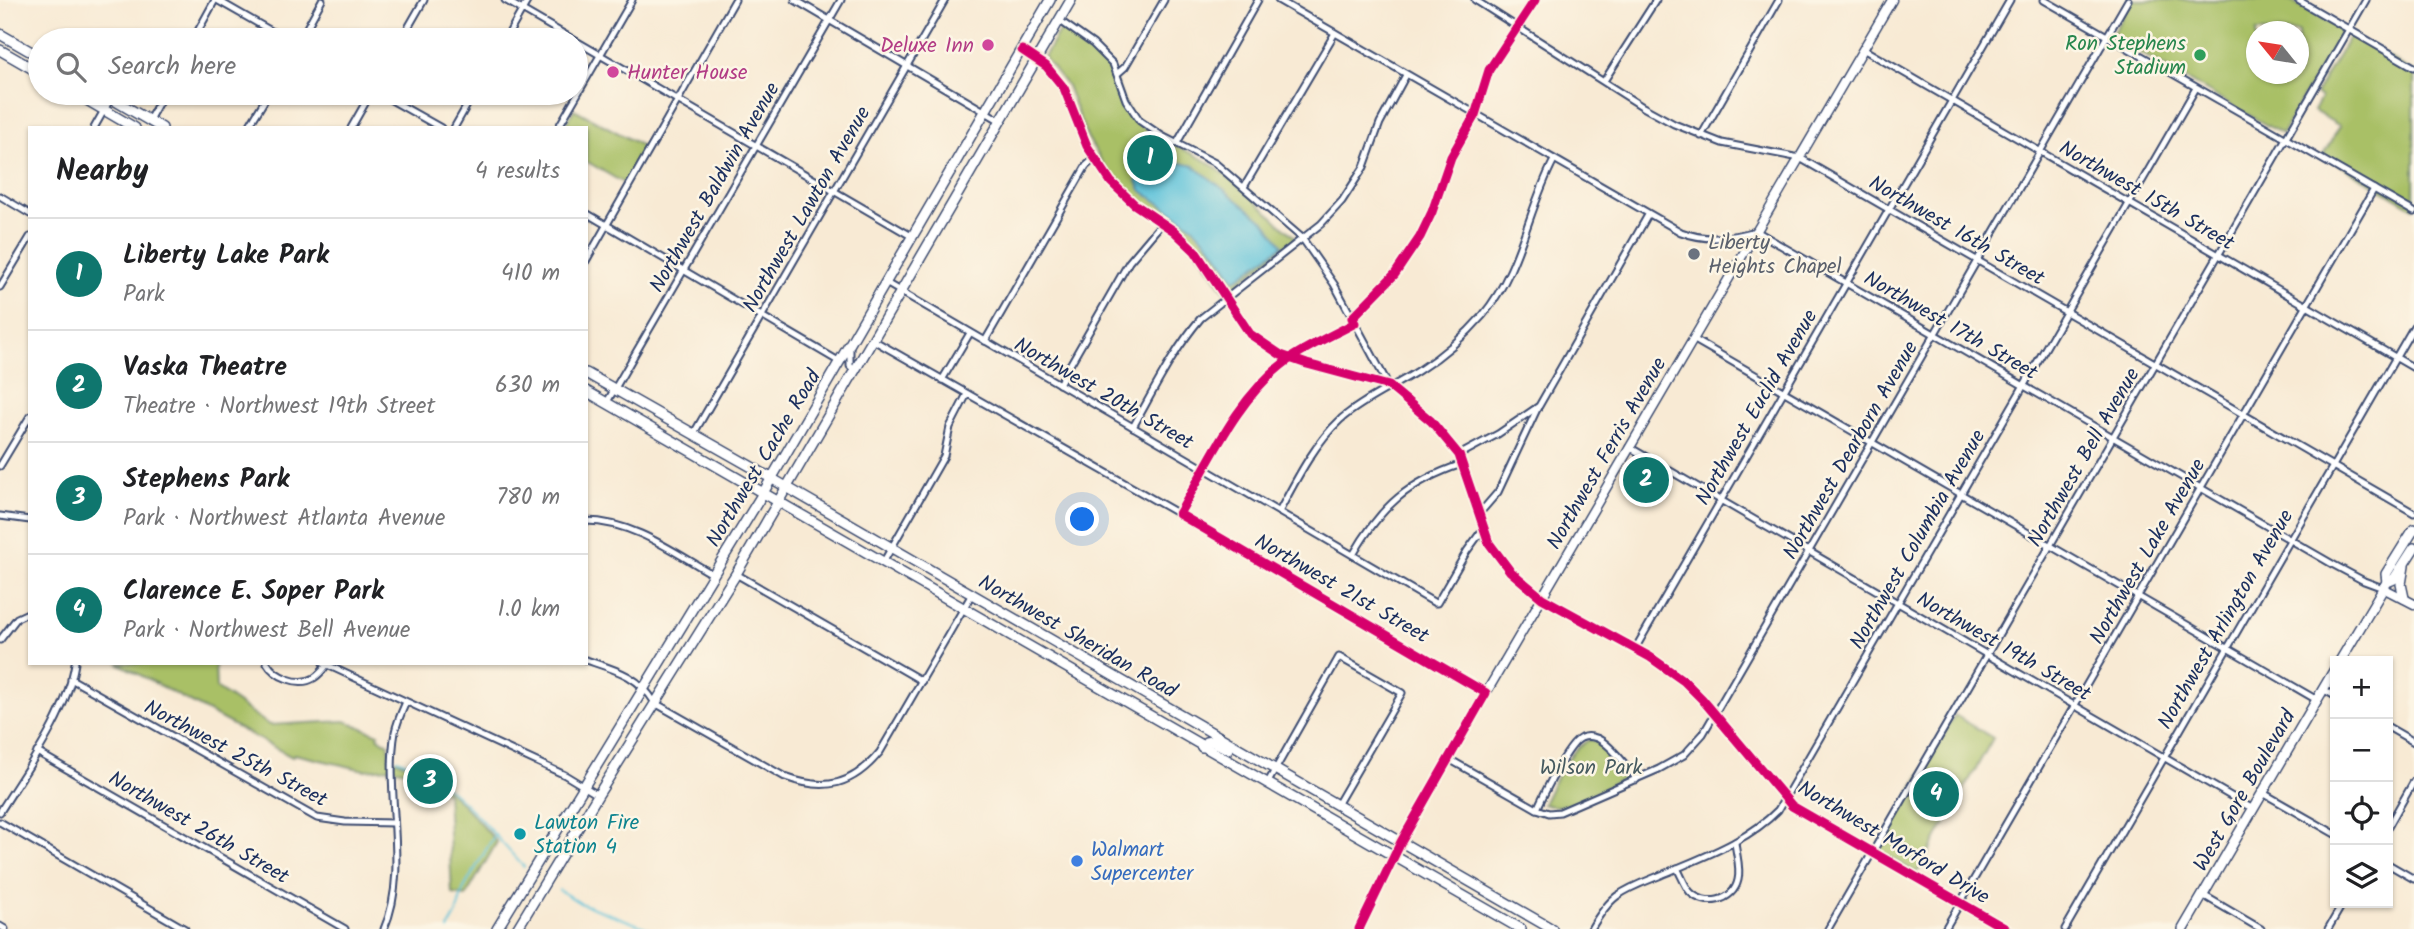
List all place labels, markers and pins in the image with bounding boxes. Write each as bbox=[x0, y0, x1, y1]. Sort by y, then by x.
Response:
place label: Ron Stephens Stadium bbox=[2065, 28, 2186, 85]
place label: Deluxe Inn bbox=[880, 30, 974, 63]
marker: Deluxe Inn bbox=[980, 37, 996, 53]
marker: Ron Stephens Stadium bbox=[2192, 47, 2208, 63]
place label: Hunter House bbox=[627, 57, 748, 90]
marker: Hunter House bbox=[605, 64, 621, 80]
pin: 1 bbox=[1127, 132, 1173, 184]
place label: Liberty Heights Chapel bbox=[1708, 227, 1842, 284]
marker: Liberty Heights Chapel bbox=[1686, 246, 1702, 262]
pin: 2 bbox=[1623, 454, 1669, 506]
pin: 3 bbox=[407, 755, 453, 807]
pin: 4 bbox=[1913, 768, 1959, 820]
place label: Lawton Fire Station 4 bbox=[534, 807, 640, 864]
marker: Lawton Fire Station 4 bbox=[512, 826, 528, 842]
place label: Walmart Supercenter bbox=[1091, 834, 1194, 891]
marker: Walmart Supercenter bbox=[1069, 853, 1085, 869]

